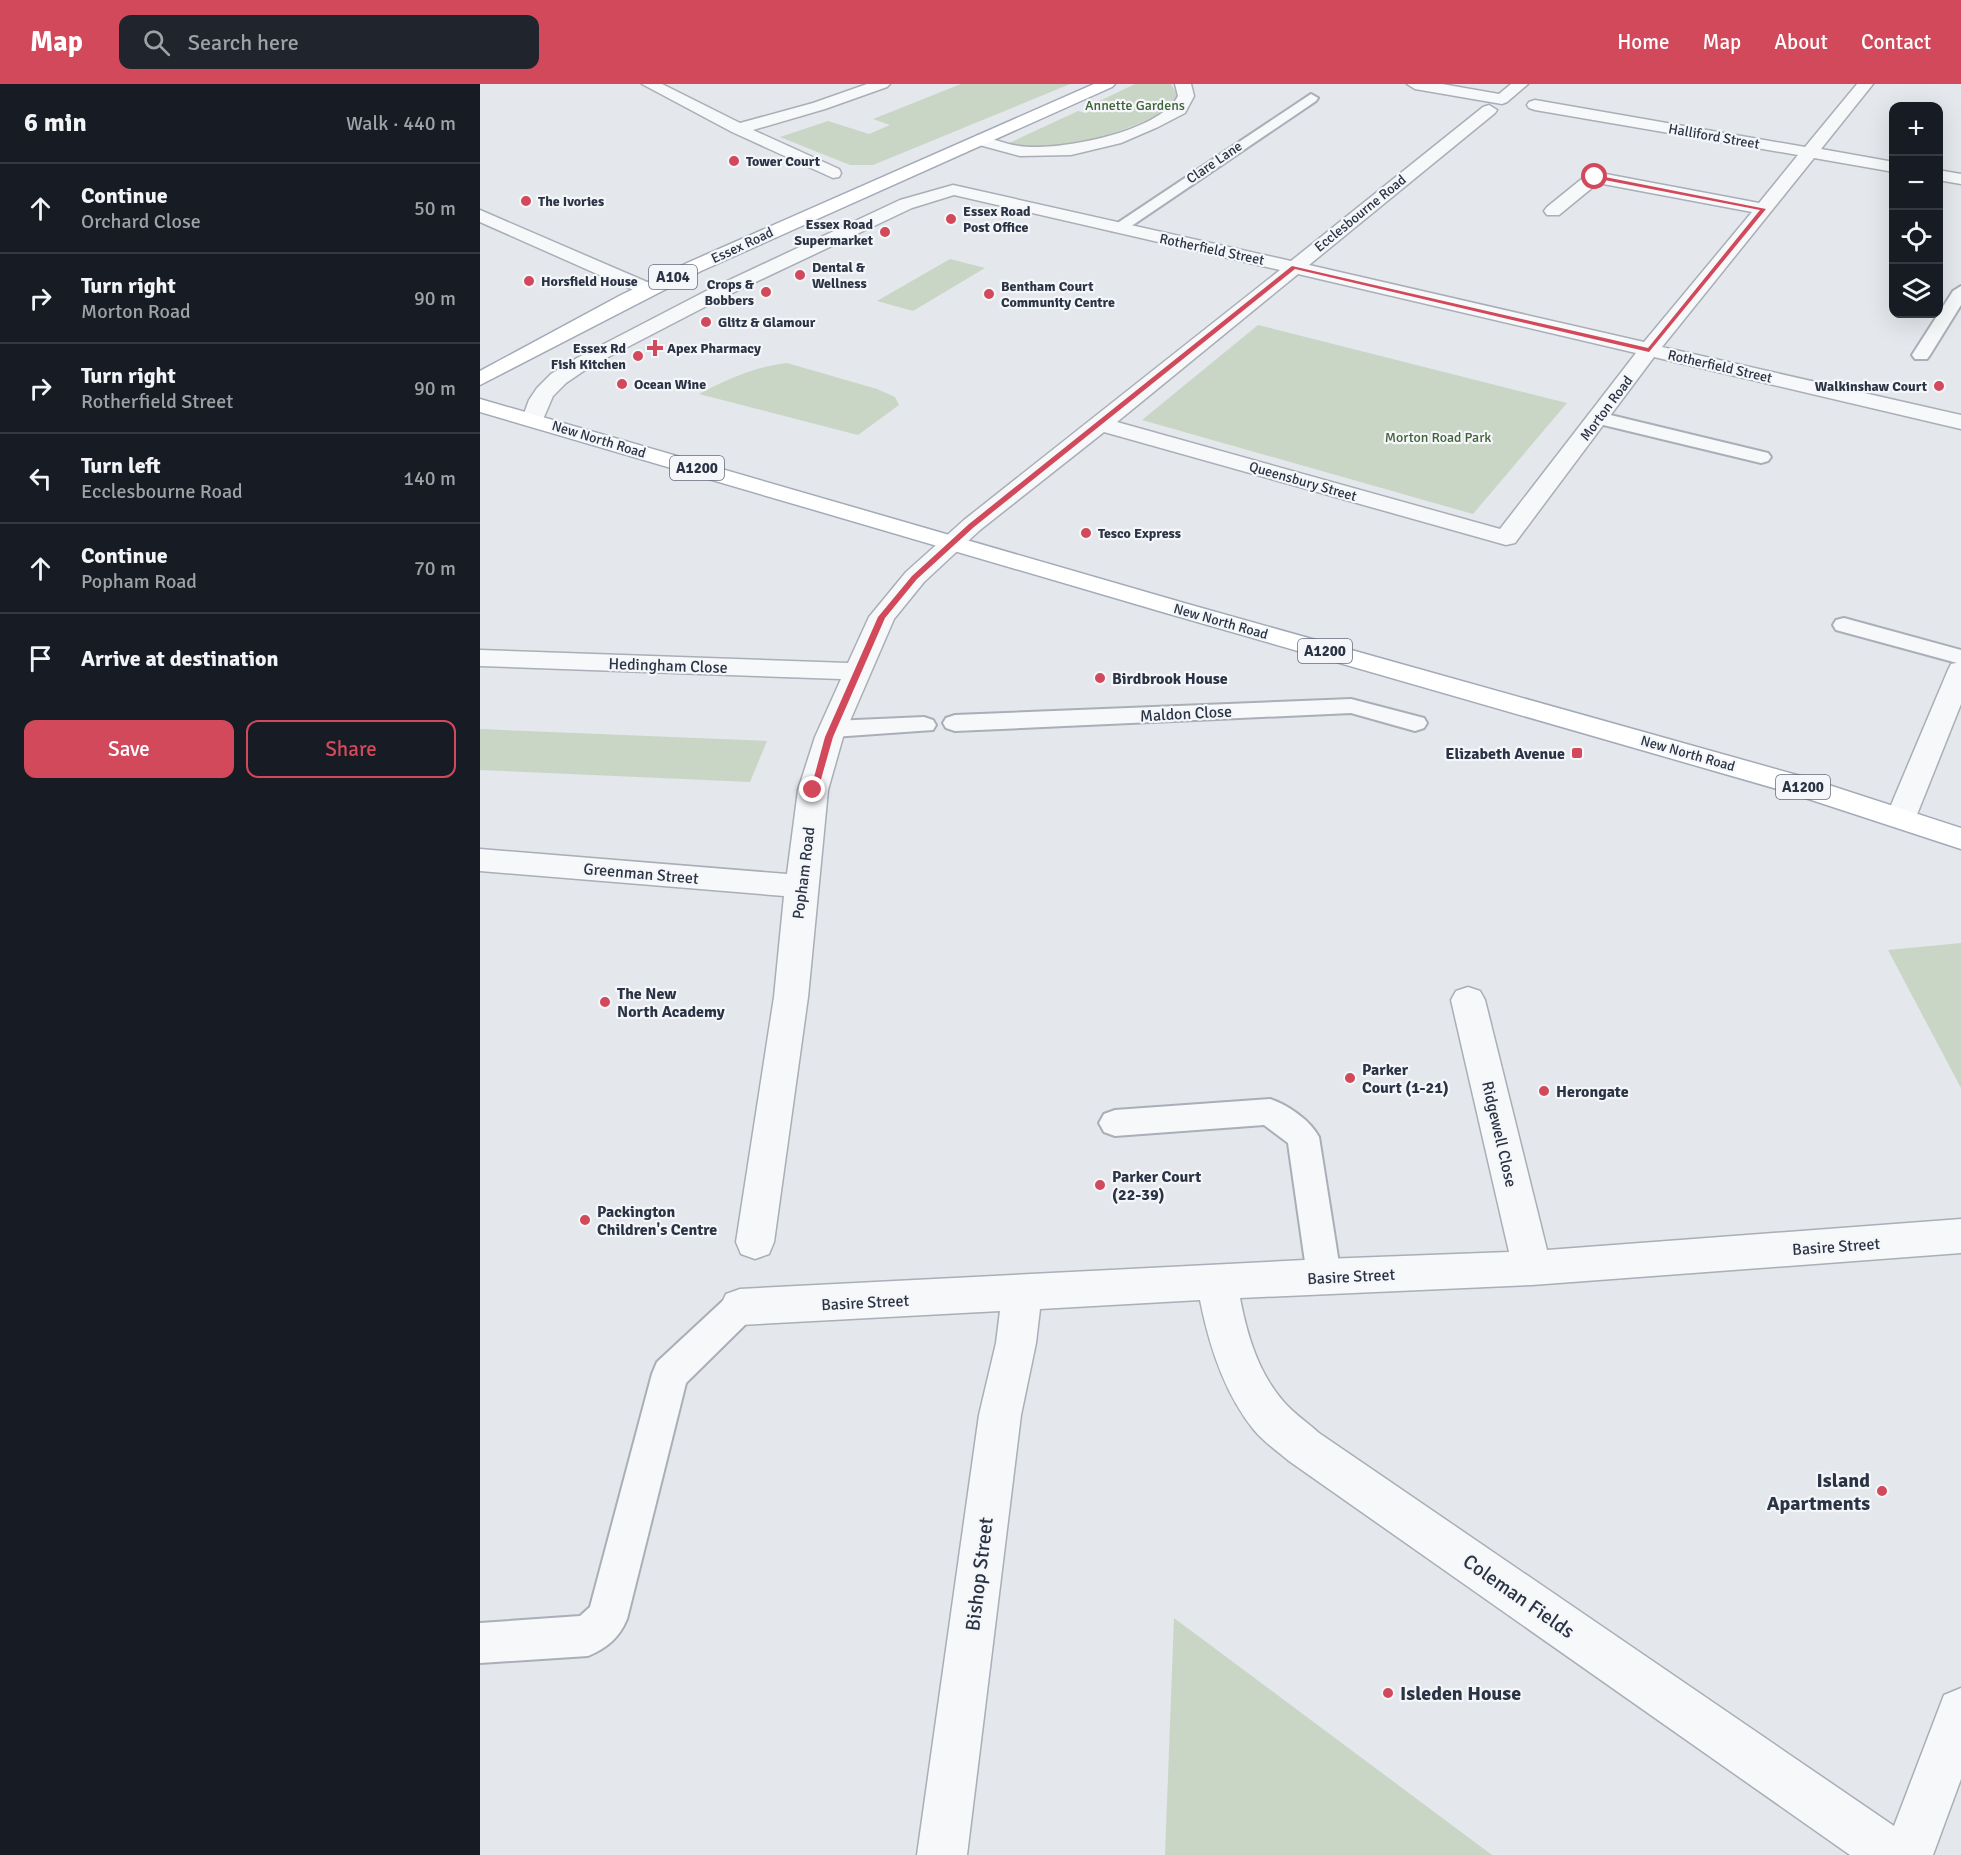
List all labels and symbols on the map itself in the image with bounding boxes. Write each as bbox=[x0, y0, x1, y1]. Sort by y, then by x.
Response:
park label: Annette Gardens bbox=[1085, 97, 1185, 114]
street label: Halliford Street bbox=[1667, 120, 1761, 153]
street label: Clare Lane bbox=[1183, 138, 1245, 187]
place label: Tower Court bbox=[746, 153, 821, 170]
marker: Tower Court bbox=[727, 154, 741, 168]
route start bbox=[1581, 163, 1607, 189]
street label: Ecclesbourne Road bbox=[1311, 171, 1410, 256]
place label: The Ivories bbox=[538, 193, 604, 210]
marker: The Ivories bbox=[519, 194, 533, 208]
place label: Essex Road Post Office bbox=[963, 203, 1031, 236]
marker: Essex Road Post Office bbox=[944, 212, 958, 226]
place label: Essex Road Supermarket bbox=[794, 216, 874, 249]
street label: Essex Road bbox=[708, 224, 776, 267]
marker: Essex Road Supermarket bbox=[878, 225, 892, 239]
street label: Rotherfield Street bbox=[1158, 230, 1266, 269]
place label: Dental & Wellness bbox=[812, 259, 867, 292]
road number: A104 bbox=[649, 265, 697, 289]
marker: Dental & Wellness bbox=[793, 268, 807, 282]
place label: Horsfield House bbox=[541, 273, 638, 290]
marker: Horsfield House bbox=[522, 274, 536, 288]
place label: Crops & Bobbers bbox=[704, 276, 755, 309]
place label: Bentham Court Community Centre bbox=[1001, 278, 1115, 311]
marker: Crops & Bobbers bbox=[759, 285, 773, 299]
marker: Bentham Court Community Centre bbox=[982, 287, 996, 301]
place label: Glitz & Glamour bbox=[718, 314, 816, 331]
marker: Glitz & Glamour bbox=[699, 315, 713, 329]
place label: Essex Rd Fish Kitchen bbox=[551, 340, 626, 373]
place label: Apex Pharmacy bbox=[667, 340, 761, 357]
marker: Apex Pharmacy bbox=[648, 341, 662, 355]
street label: Rotherfield Street bbox=[1666, 346, 1774, 387]
marker: Essex Rd Fish Kitchen bbox=[631, 349, 645, 363]
street label: Morton Road bbox=[1577, 373, 1636, 444]
place label: Ocean Wine bbox=[634, 376, 706, 393]
marker: Ocean Wine bbox=[615, 377, 629, 391]
place label: Walkinshaw Court bbox=[1815, 378, 1928, 395]
marker: Walkinshaw Court bbox=[1932, 379, 1946, 393]
street label: New North Road bbox=[550, 417, 648, 462]
park label: Morton Road Park bbox=[1385, 429, 1491, 446]
road number: A1200 bbox=[670, 456, 724, 480]
street label: Queensbury Street bbox=[1247, 458, 1359, 505]
place label: Tesco Express bbox=[1098, 525, 1181, 542]
marker: Tesco Express bbox=[1079, 526, 1093, 540]
street label: New North Road bbox=[1172, 600, 1270, 643]
road number: A1200 bbox=[1298, 639, 1352, 663]
street label: Hedingham Close bbox=[608, 654, 728, 678]
place label: Birdbrook House bbox=[1112, 669, 1228, 689]
marker: Birdbrook House bbox=[1093, 671, 1107, 685]
street label: Maldon Close bbox=[1139, 702, 1233, 726]
street label: New North Road bbox=[1639, 732, 1737, 775]
place label: Elizabeth Avenue bbox=[1445, 744, 1565, 764]
marker: Elizabeth Avenue bbox=[1570, 746, 1584, 760]
road number: A1200 bbox=[1776, 775, 1830, 799]
route end bbox=[799, 776, 825, 802]
street label: Popham Road bbox=[788, 826, 820, 920]
street label: Greenman Street bbox=[583, 859, 700, 889]
place label: The New North Academy bbox=[617, 984, 725, 1022]
marker: The New North Academy bbox=[598, 995, 612, 1009]
place label: Parker Court (1-21) bbox=[1362, 1060, 1449, 1098]
marker: Parker Court (1-21) bbox=[1343, 1071, 1357, 1085]
street label: Ridgewell Close bbox=[1477, 1079, 1521, 1189]
place label: Herongate bbox=[1556, 1082, 1629, 1102]
marker: Herongate bbox=[1537, 1084, 1551, 1098]
place label: Parker Court (22-39) bbox=[1112, 1167, 1201, 1205]
marker: Parker Court (22-39) bbox=[1093, 1178, 1107, 1192]
place label: Packington Children's Centre bbox=[597, 1202, 717, 1240]
marker: Packington Children's Centre bbox=[578, 1213, 592, 1227]
street label: Basire Street bbox=[1791, 1234, 1881, 1260]
street label: Basire Street bbox=[1307, 1265, 1396, 1289]
street label: Basire Street bbox=[821, 1291, 910, 1315]
place label: Island Apartments bbox=[1767, 1468, 1870, 1516]
marker: Island Apartments bbox=[1875, 1484, 1889, 1498]
street label: Bishop Street bbox=[960, 1516, 999, 1632]
street label: Coleman Fields bbox=[1458, 1549, 1579, 1644]
place label: Isleden House bbox=[1400, 1681, 1521, 1706]
marker: Isleden House bbox=[1381, 1686, 1395, 1700]

